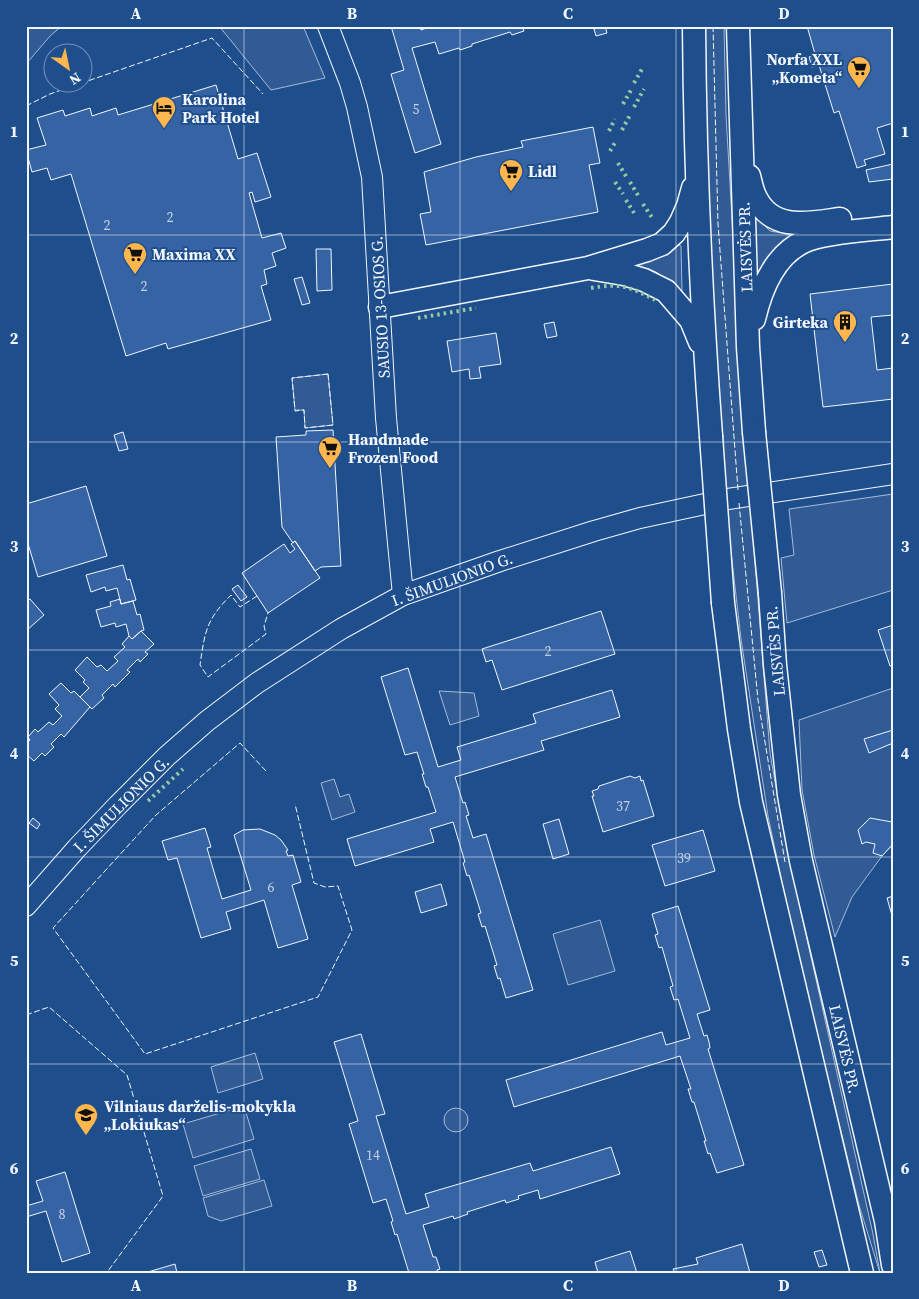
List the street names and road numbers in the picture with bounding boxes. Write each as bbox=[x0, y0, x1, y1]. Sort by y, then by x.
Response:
street label: LAISVĖS PR. bbox=[732, 201, 758, 293]
street label: SAUSIO 13-OSIOS G. bbox=[365, 235, 395, 379]
street label: I. ŠIMULIONIO G. bbox=[388, 547, 516, 611]
street label: LAISVĖS PR. bbox=[760, 605, 790, 697]
street label: I. ŠIMULIONIO G. bbox=[68, 751, 174, 857]
street label: LAISVĖS PR. bbox=[824, 1002, 866, 1096]

